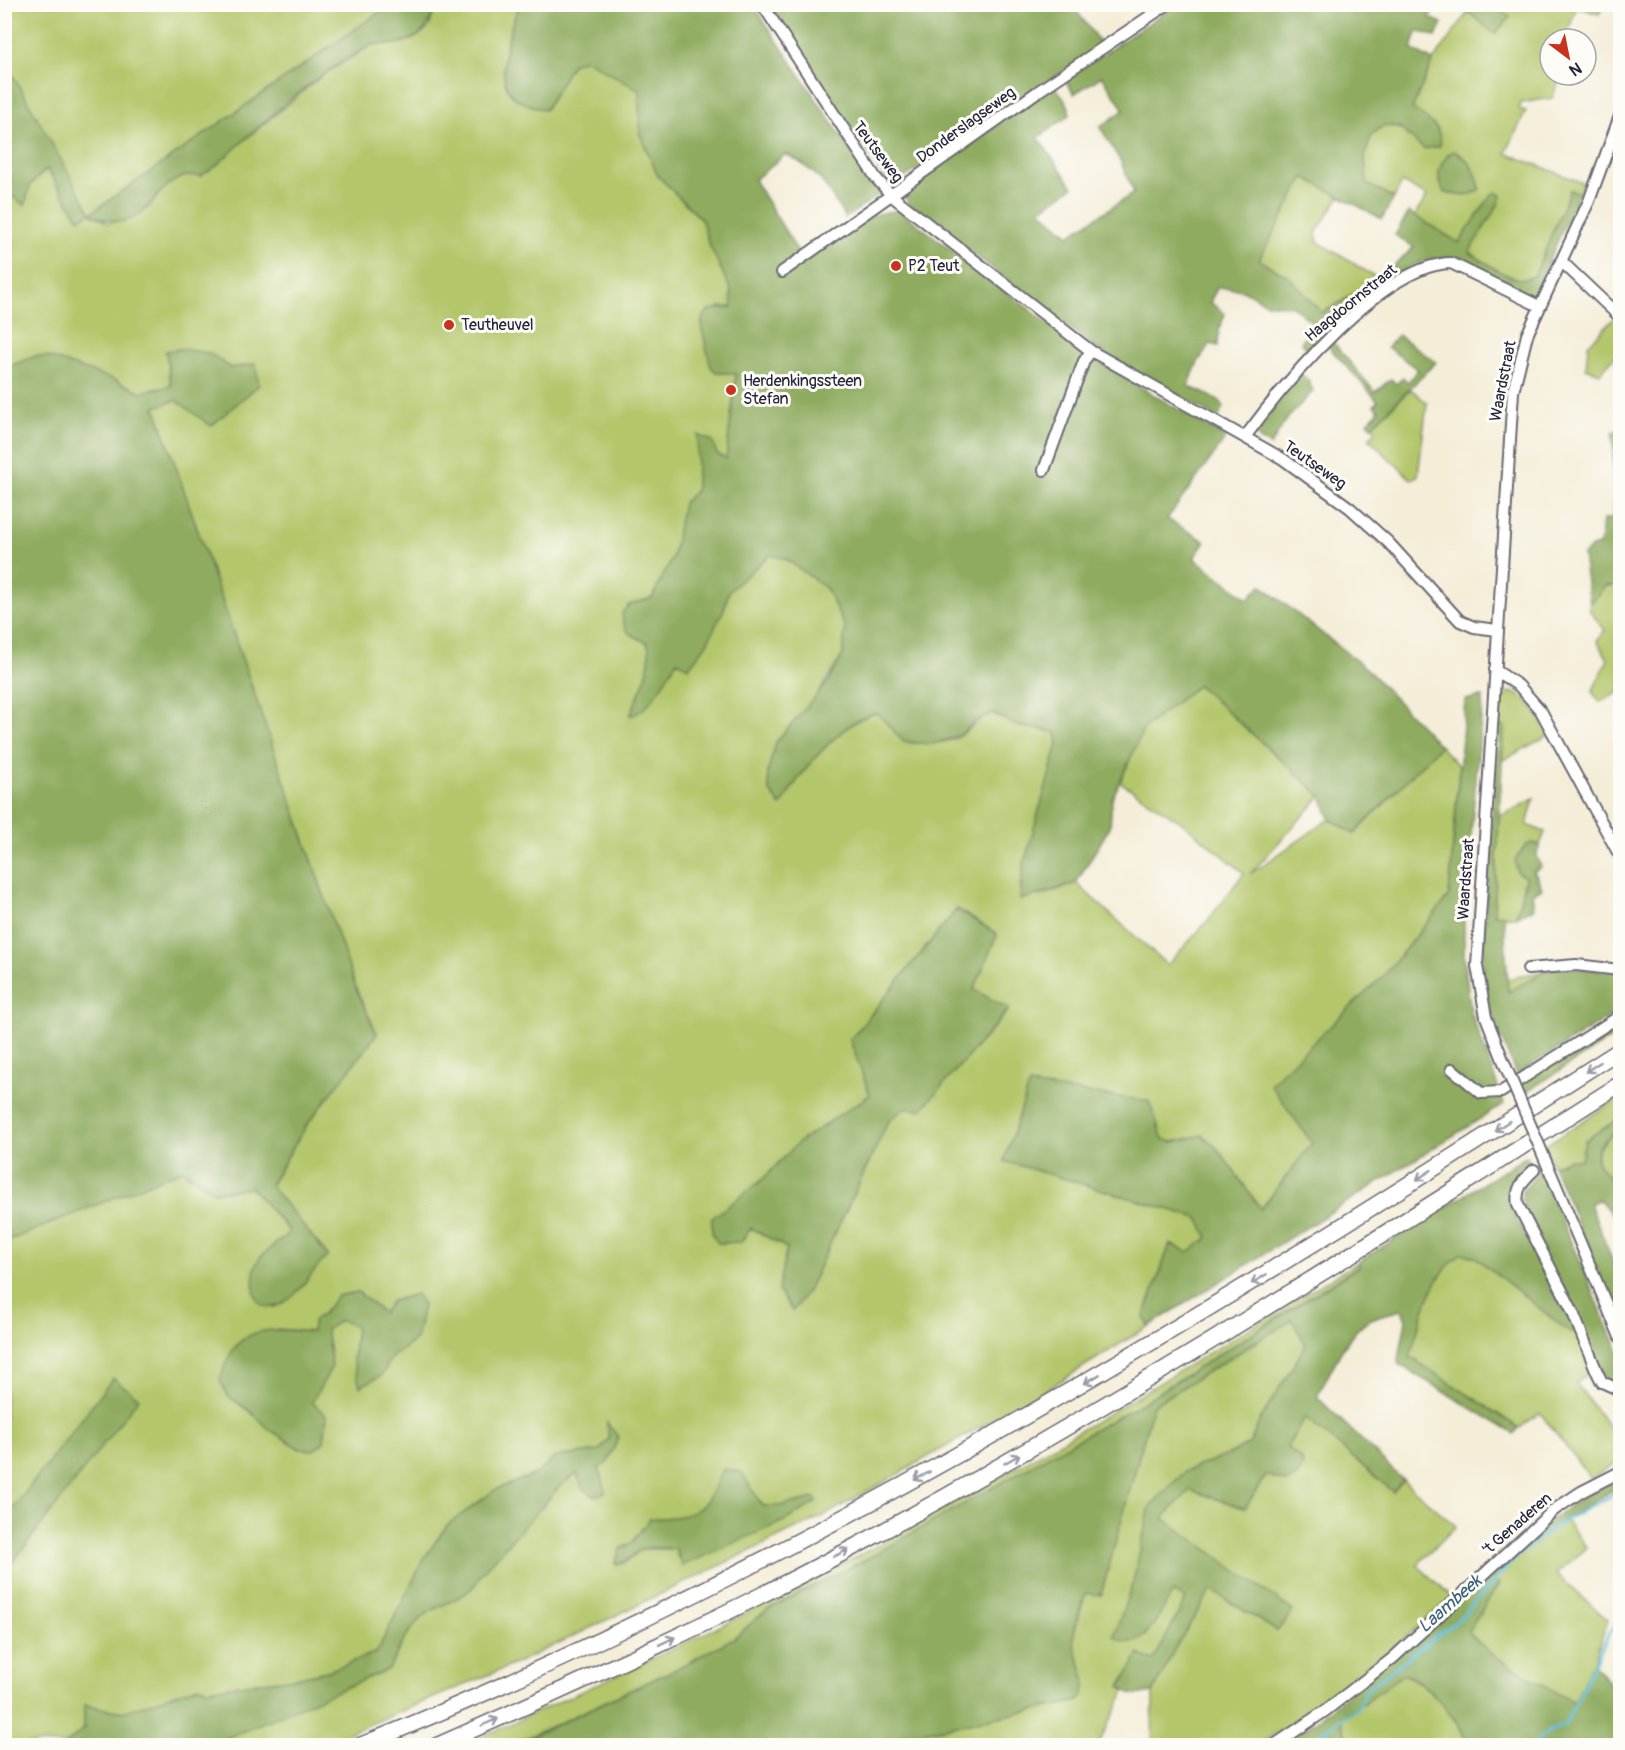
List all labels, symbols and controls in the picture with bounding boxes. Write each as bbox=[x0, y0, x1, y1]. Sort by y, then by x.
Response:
north arrow bbox=[1538, 27, 1598, 87]
text: N bbox=[1565, 58, 1585, 80]
street label: Donderslagseweg bbox=[913, 82, 1019, 168]
street label: Teutseweg bbox=[848, 117, 908, 187]
place label: P2 Teut bbox=[908, 256, 960, 276]
marker: P2 Teut bbox=[889, 259, 903, 273]
street label: Haagdoornstraat bbox=[1301, 260, 1401, 346]
place label: Teutheuvel bbox=[461, 315, 534, 335]
marker: Teutheuvel bbox=[442, 318, 456, 332]
street label: Waardstraat bbox=[1485, 338, 1521, 423]
place label: Herdenkingssteen Stefan bbox=[743, 371, 862, 409]
marker: Herdenkingssteen Stefan bbox=[724, 383, 738, 397]
street label: Teutseweg bbox=[1280, 436, 1350, 494]
street label: Waardstraat bbox=[1453, 837, 1479, 921]
one-way arrow bbox=[1585, 1062, 1602, 1074]
one-way arrow bbox=[1493, 1119, 1510, 1132]
one-way arrow bbox=[1416, 1170, 1433, 1182]
one-way arrow bbox=[1251, 1273, 1268, 1285]
one-way arrow bbox=[1084, 1374, 1101, 1386]
one-way arrow bbox=[1003, 1453, 1020, 1465]
one-way arrow bbox=[914, 1470, 931, 1482]
street label: 't Genaderen bbox=[1478, 1488, 1556, 1560]
one-way arrow bbox=[832, 1547, 850, 1559]
water label: Laambeek bbox=[1413, 1569, 1488, 1638]
one-way arrow bbox=[657, 1634, 675, 1646]
one-way arrow bbox=[480, 1716, 498, 1727]

